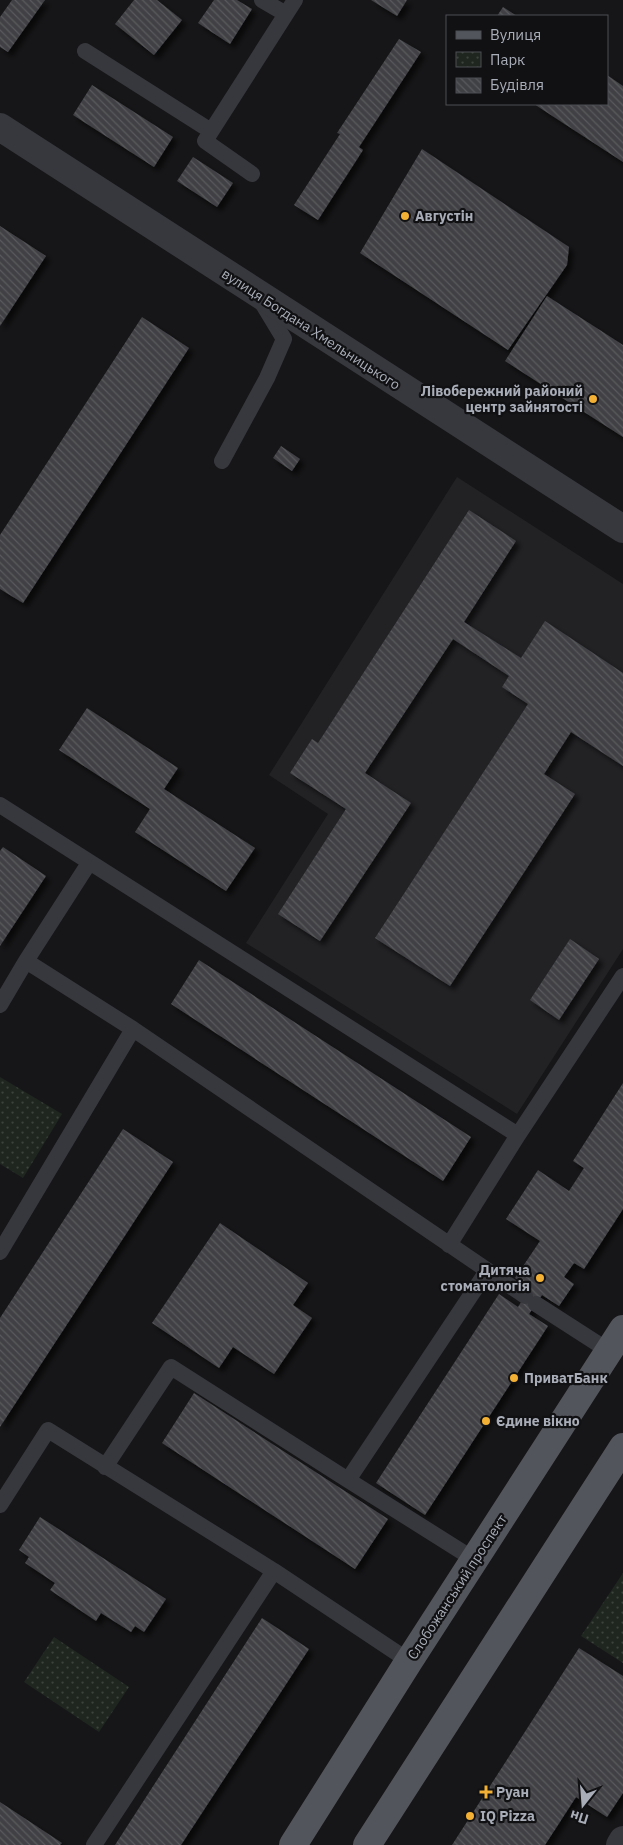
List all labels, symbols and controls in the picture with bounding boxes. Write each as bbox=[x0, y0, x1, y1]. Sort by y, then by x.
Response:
legend bbox=[446, 15, 608, 105]
text: Вулиця bbox=[490, 25, 541, 44]
text: Парк bbox=[490, 50, 525, 69]
text: Будівля bbox=[490, 75, 544, 94]
place label: Августін bbox=[415, 207, 473, 225]
marker: Августін bbox=[399, 210, 411, 222]
street label: вулиця Богдана Хмельницького bbox=[218, 264, 404, 394]
place label: Лівобережний районий центр зайнятості bbox=[421, 382, 583, 416]
marker: Лівобережний районий центр зайнятості bbox=[587, 393, 599, 405]
place label: Дитяча стоматологія bbox=[441, 1261, 530, 1295]
marker: Дитяча стоматологія bbox=[534, 1272, 546, 1284]
place label: ПриватБанк bbox=[524, 1369, 608, 1387]
marker: ПриватБанк bbox=[508, 1372, 520, 1384]
place label: Єдине вікно bbox=[496, 1412, 580, 1430]
marker: Єдине вікно bbox=[480, 1415, 492, 1427]
street label: Слобожанський проспект bbox=[403, 1511, 511, 1663]
north arrow bbox=[558, 1780, 608, 1830]
place label: Руан bbox=[496, 1783, 529, 1801]
marker: Руан bbox=[480, 1786, 492, 1798]
text: Пн bbox=[568, 1806, 591, 1829]
place label: IQ Pizza bbox=[480, 1807, 535, 1825]
marker: IQ Pizza bbox=[464, 1810, 476, 1822]

